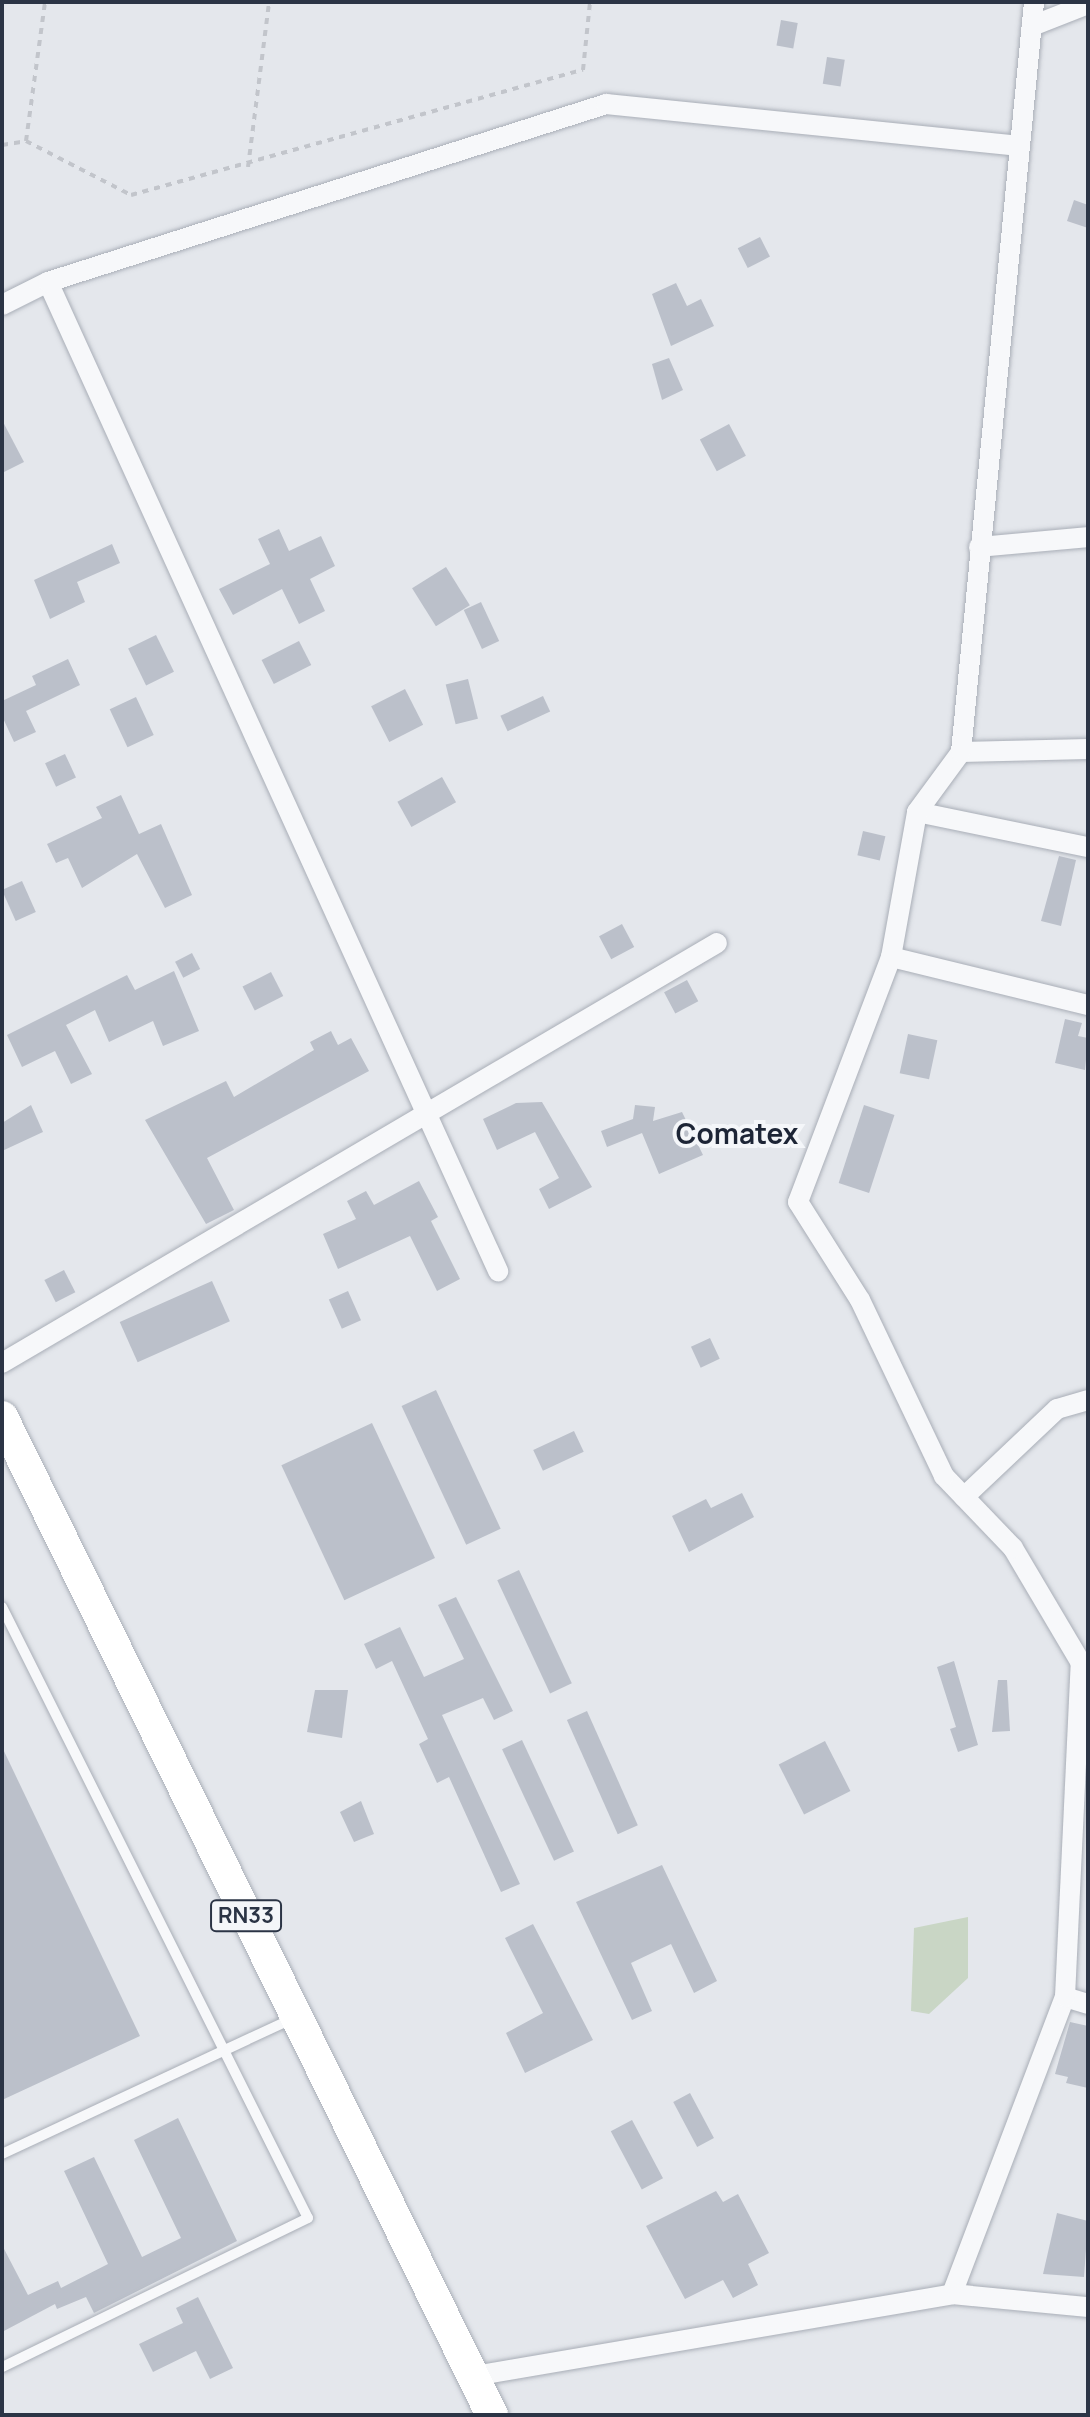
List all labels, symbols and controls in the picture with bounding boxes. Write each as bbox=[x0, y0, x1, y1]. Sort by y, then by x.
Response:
district label: Comatex bbox=[676, 1116, 798, 1150]
road number: RN33 bbox=[210, 1898, 282, 1934]

